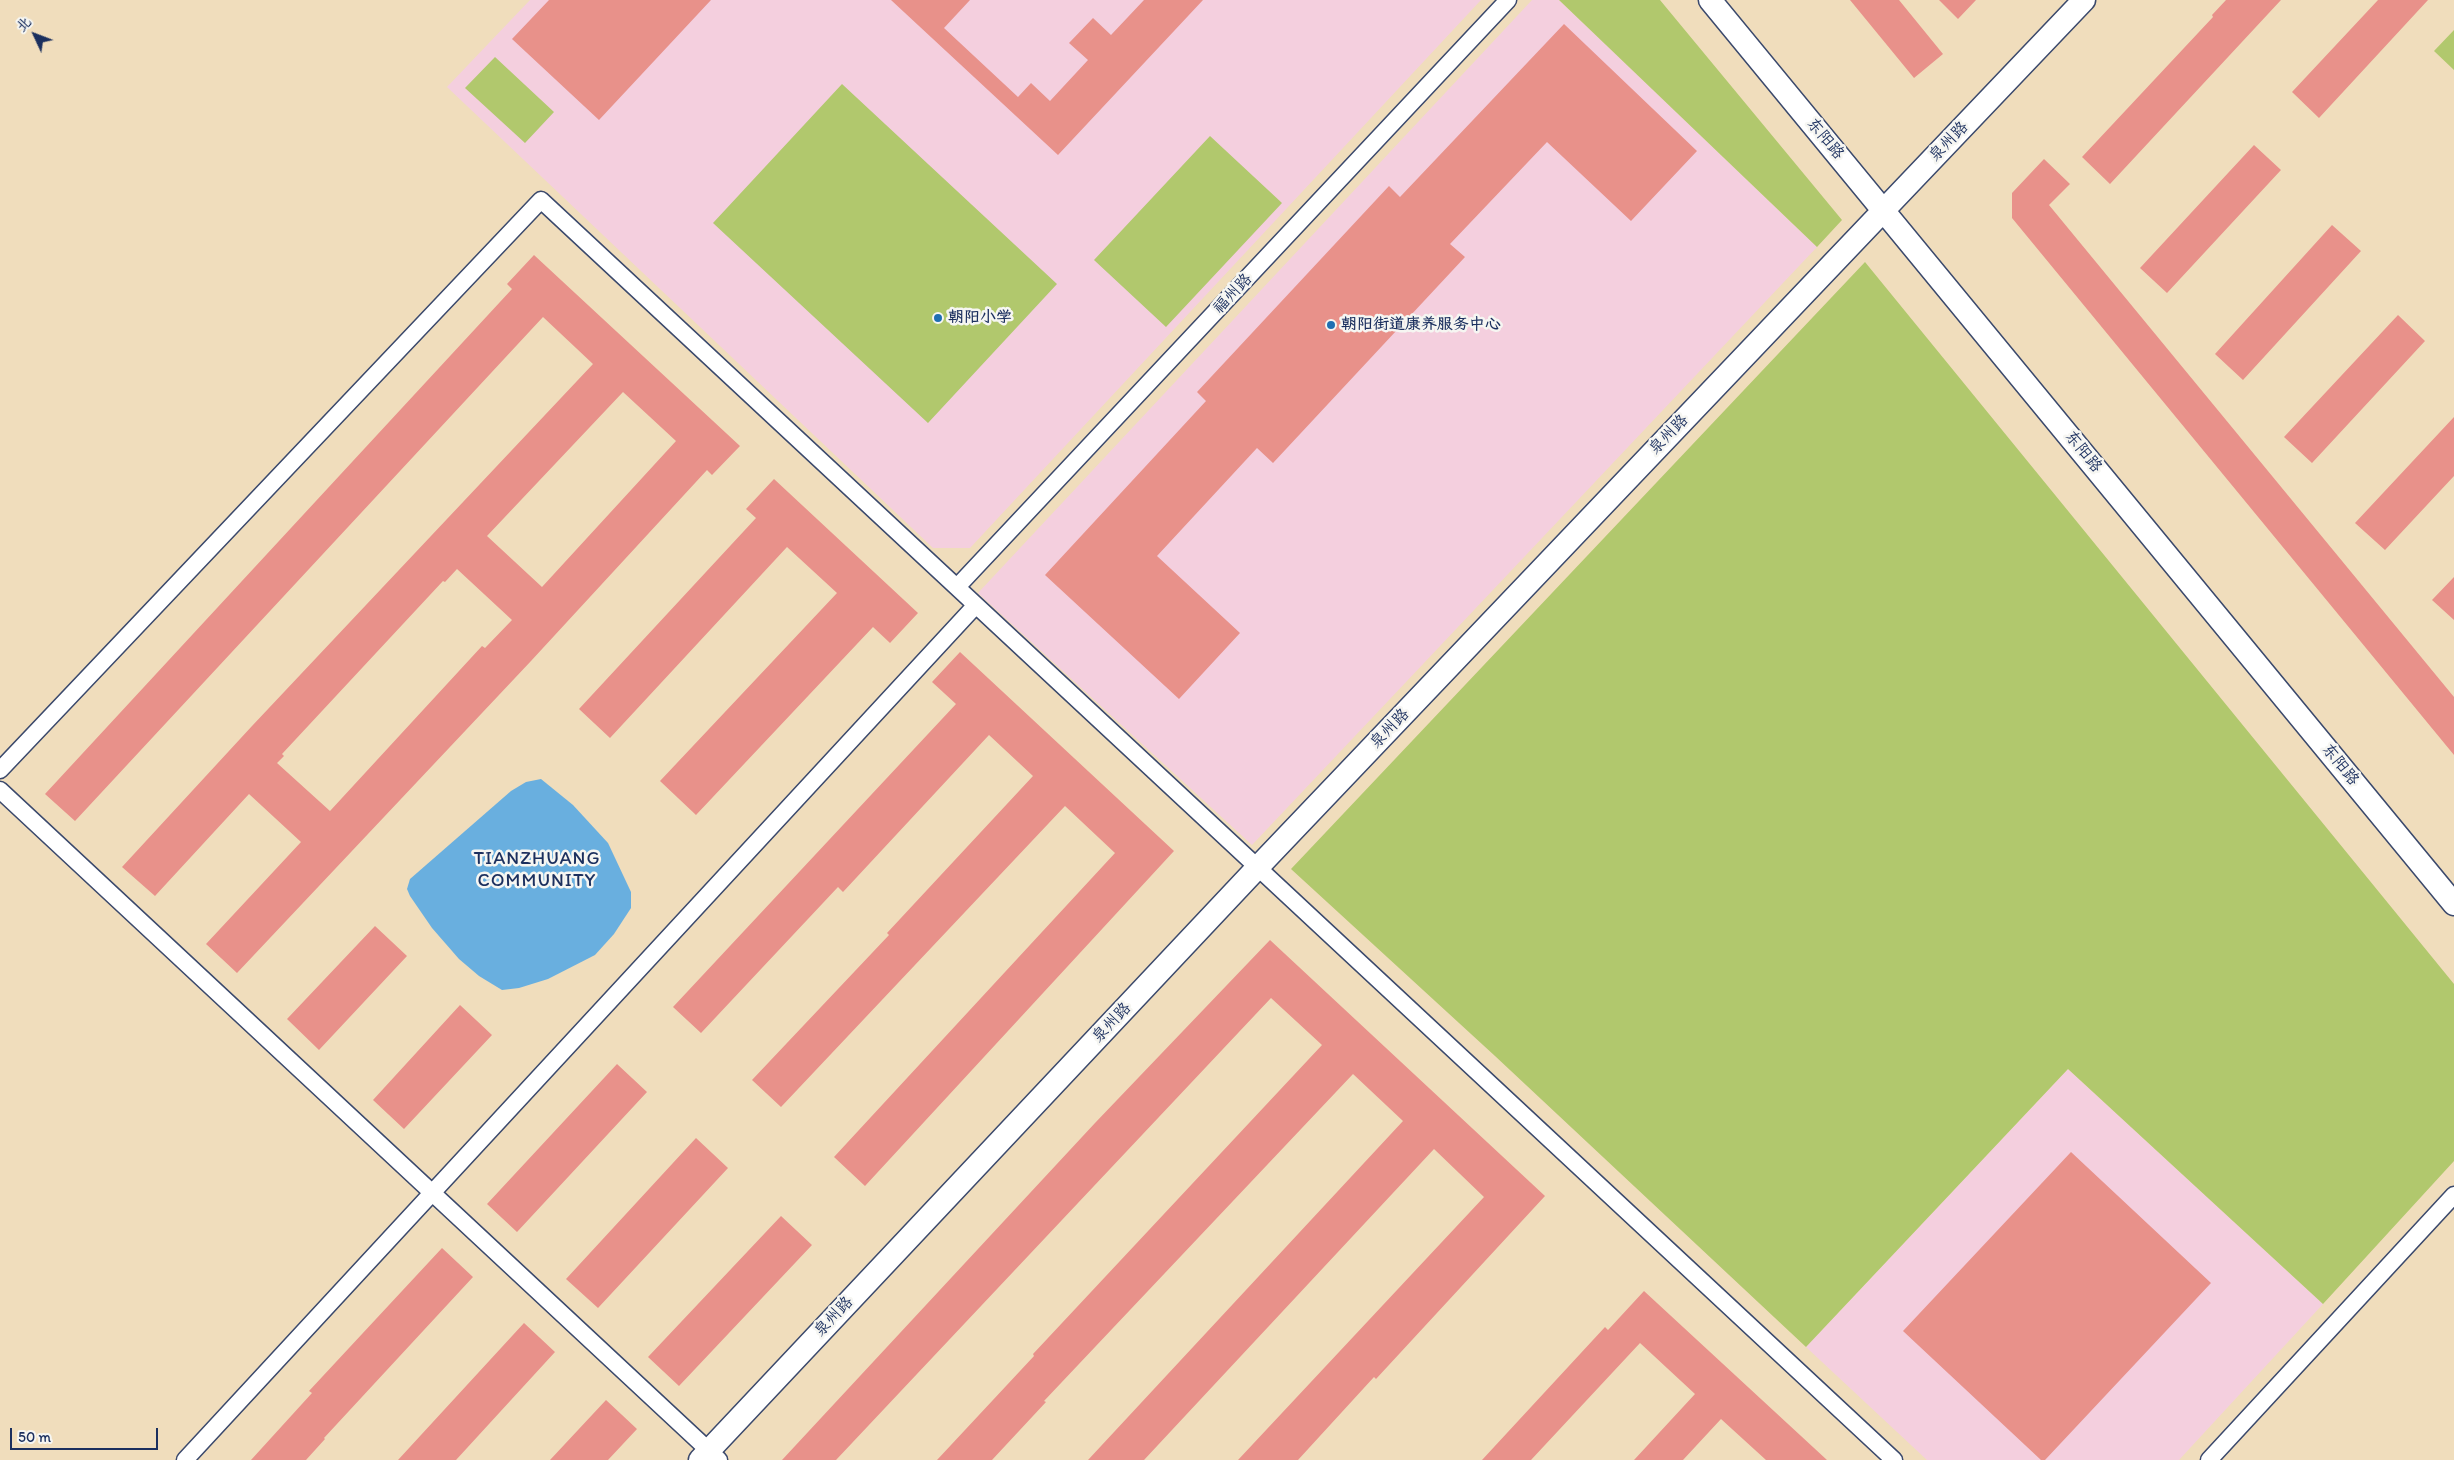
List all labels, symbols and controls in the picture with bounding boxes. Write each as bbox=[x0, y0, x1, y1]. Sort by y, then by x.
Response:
north arrow bbox=[10, 10, 60, 60]
text: 北 bbox=[13, 14, 35, 35]
street label: 东阳路 bbox=[1802, 114, 1848, 164]
street label: 泉州路 bbox=[1925, 118, 1973, 166]
street label: 福州路 bbox=[1210, 270, 1256, 318]
place label: 朝阳小学 bbox=[948, 308, 1012, 328]
marker: 朝阳小学 bbox=[932, 312, 944, 324]
place label: 朝阳街道康养服务中心 bbox=[1341, 315, 1501, 335]
marker: 朝阳街道康养服务中心 bbox=[1325, 319, 1337, 331]
street label: 泉州路 bbox=[1645, 411, 1693, 459]
street label: 东阳路 bbox=[2060, 427, 2106, 477]
street label: 泉州路 bbox=[1366, 705, 1414, 753]
street label: 东阳路 bbox=[2317, 740, 2363, 790]
district label: TIANZHUANG COMMUNITY bbox=[472, 848, 602, 892]
street label: 泉州路 bbox=[1089, 999, 1135, 1047]
street label: 泉州路 bbox=[811, 1293, 857, 1341]
scale bar bbox=[12, 1418, 160, 1450]
text: 50 m bbox=[18, 1428, 51, 1446]

